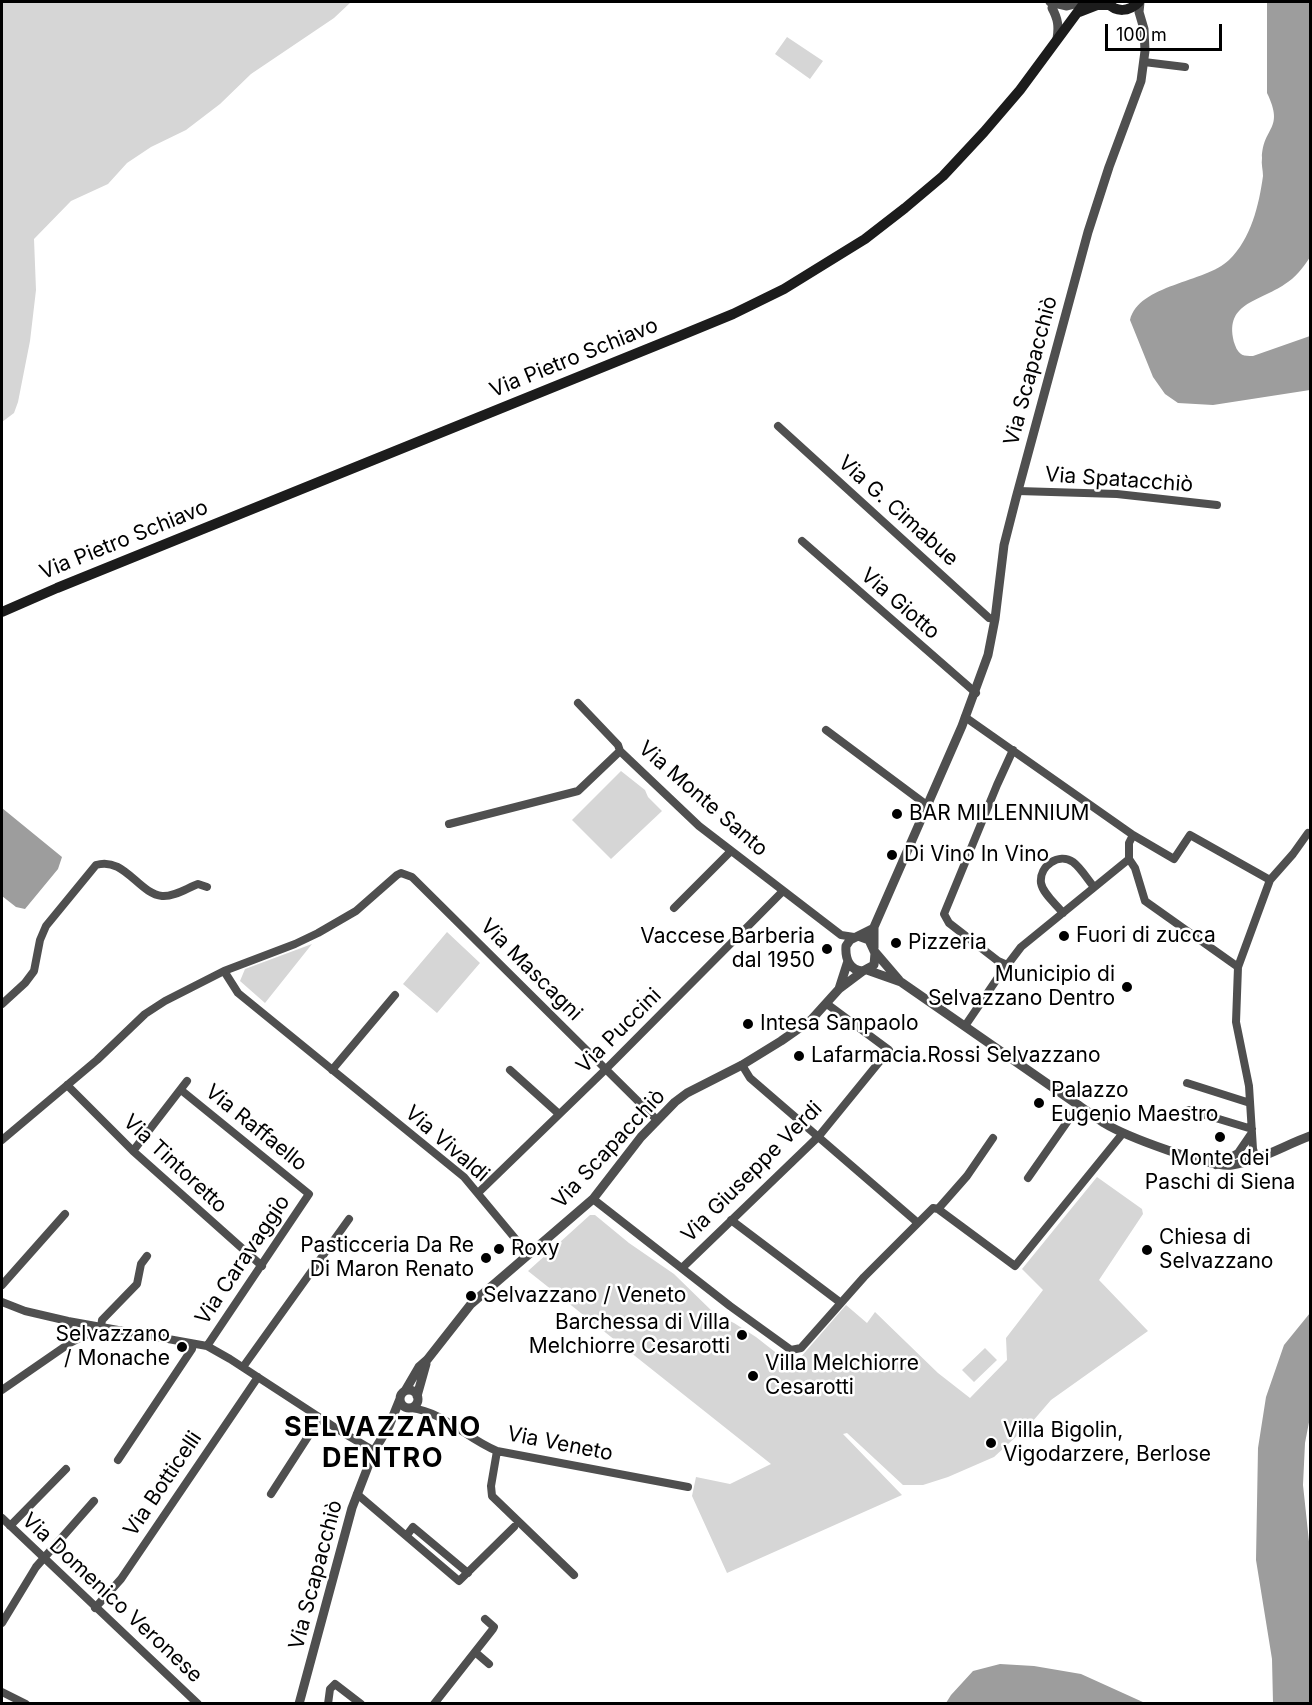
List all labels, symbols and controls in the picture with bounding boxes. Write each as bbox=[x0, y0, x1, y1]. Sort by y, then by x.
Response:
scale bar bbox=[1108, 12, 1225, 50]
text: 100 m bbox=[1116, 24, 1167, 45]
street label: Via Scapacchiò bbox=[999, 294, 1063, 448]
street label: Via Pietro Schiavo bbox=[486, 313, 662, 403]
street label: Via G. Cimabue bbox=[833, 450, 963, 572]
street label: Via Spatacchiò bbox=[1044, 462, 1194, 498]
street label: Via Pietro Schiavo bbox=[36, 495, 212, 585]
street label: Via Giotto bbox=[855, 563, 945, 645]
street label: Via Monte Santo bbox=[633, 736, 773, 862]
place label: BAR MILLENNIUM bbox=[909, 801, 1090, 827]
marker: BAR MILLENNIUM bbox=[890, 807, 904, 821]
place label: Di Vino In Vino bbox=[904, 842, 1049, 868]
marker: Di Vino In Vino bbox=[885, 848, 899, 862]
street label: Via Mascagni bbox=[475, 914, 587, 1026]
place label: Fuori di zucca bbox=[1076, 923, 1216, 949]
place label: Vaccese Barberia dal 1950 bbox=[640, 924, 815, 974]
marker: Fuori di zucca bbox=[1057, 929, 1071, 943]
place label: Pizzeria bbox=[908, 930, 987, 956]
marker: Pizzeria bbox=[889, 936, 903, 950]
marker: Vaccese Barberia dal 1950 bbox=[820, 942, 834, 956]
place label: Municipio di Selvazzano Dentro bbox=[928, 962, 1115, 1012]
marker: Municipio di Selvazzano Dentro bbox=[1120, 980, 1134, 994]
street label: Via Puccini bbox=[571, 983, 667, 1079]
place label: Intesa Sanpaolo bbox=[760, 1011, 919, 1037]
marker: Intesa Sanpaolo bbox=[741, 1017, 755, 1031]
place label: Lafarmacia.Rossi Selvazzano bbox=[811, 1043, 1101, 1069]
marker: Lafarmacia.Rossi Selvazzano bbox=[792, 1049, 806, 1063]
place label: Palazzo Eugenio Maestro bbox=[1051, 1078, 1218, 1128]
street label: Via Raffaello bbox=[200, 1079, 312, 1177]
street label: Via Scapacchiò bbox=[547, 1084, 671, 1214]
street label: Via Giuseppe Verdi bbox=[676, 1096, 828, 1248]
marker: Palazzo Eugenio Maestro bbox=[1032, 1096, 1046, 1110]
street label: Via Vivaldi bbox=[400, 1101, 494, 1187]
street label: Via Tintoretto bbox=[118, 1109, 232, 1219]
marker: Monte dei Paschi di Siena bbox=[1213, 1130, 1227, 1144]
place label: Monte dei Paschi di Siena bbox=[1145, 1146, 1295, 1196]
street label: Via Caravaggio bbox=[190, 1190, 296, 1330]
place label: Chiesa di Selvazzano bbox=[1159, 1225, 1273, 1275]
place label: Pasticceria Da Re Di Maron Renato bbox=[300, 1233, 474, 1283]
place label: Roxy bbox=[511, 1236, 560, 1262]
marker: Roxy bbox=[492, 1242, 506, 1256]
marker: Chiesa di Selvazzano bbox=[1140, 1243, 1154, 1257]
marker: Pasticceria Da Re Di Maron Renato bbox=[479, 1251, 493, 1265]
place label: Selvazzano / Veneto bbox=[483, 1283, 686, 1309]
marker: Selvazzano / Veneto bbox=[464, 1289, 478, 1303]
place label: Barchessa di Villa Melchiorre Cesarotti bbox=[529, 1310, 730, 1360]
place label: Selvazzano / Monache bbox=[56, 1322, 170, 1372]
marker: Barchessa di Villa Melchiorre Cesarotti bbox=[735, 1328, 749, 1342]
marker: Selvazzano / Monache bbox=[175, 1340, 189, 1354]
place label: Villa Melchiorre Cesarotti bbox=[765, 1351, 919, 1401]
marker: Villa Melchiorre Cesarotti bbox=[746, 1369, 760, 1383]
district label: SELVAZZANO DENTRO bbox=[284, 1412, 482, 1475]
place label: Villa Bigolin, Vigodarzere, Berlose bbox=[1003, 1418, 1211, 1468]
street label: Via Veneto bbox=[505, 1421, 615, 1467]
street label: Via Botticelli bbox=[119, 1427, 207, 1541]
marker: Villa Bigolin, Vigodarzere, Berlose bbox=[984, 1436, 998, 1450]
street label: Via Scapacchiò bbox=[284, 1498, 348, 1652]
street label: Via Domenico Veronese bbox=[17, 1508, 207, 1688]

